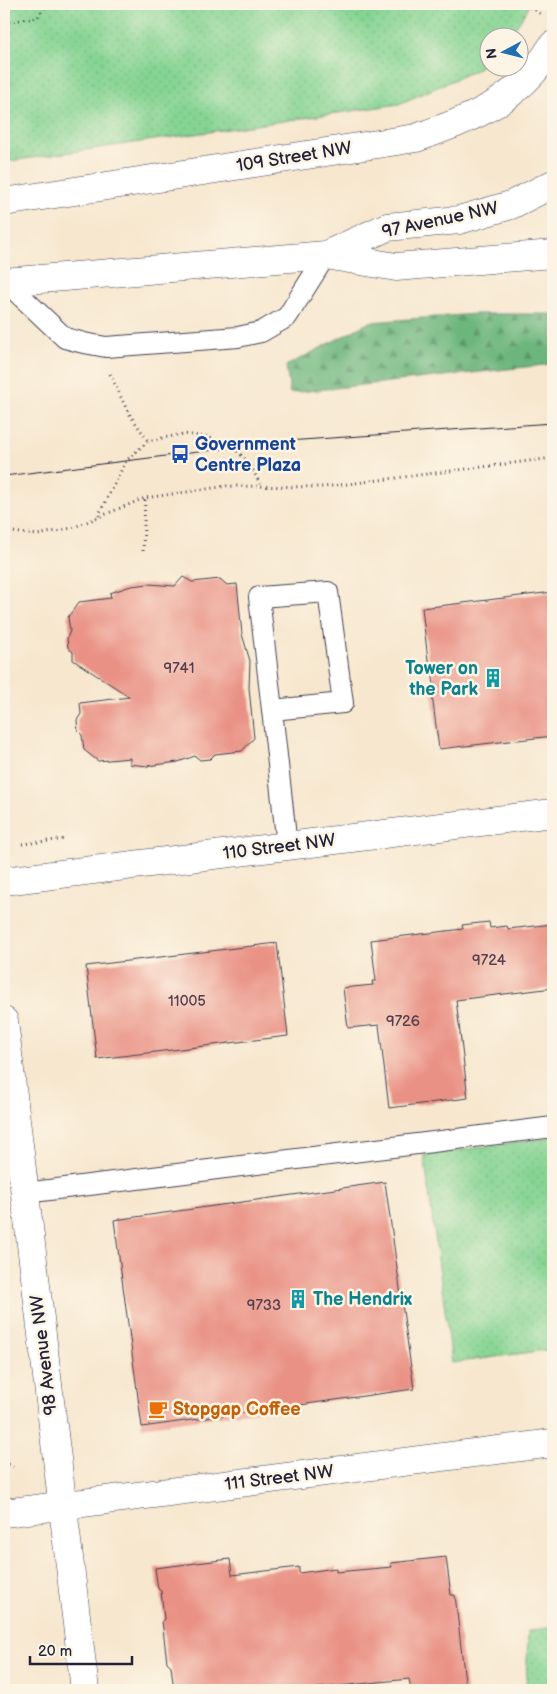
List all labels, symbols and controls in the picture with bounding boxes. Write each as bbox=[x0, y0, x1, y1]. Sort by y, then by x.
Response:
north arrow bbox=[480, 28, 530, 78]
text: N bbox=[483, 47, 501, 60]
street label: 109 Street NW bbox=[235, 137, 354, 177]
street label: 97 Avenue NW bbox=[380, 197, 501, 243]
place label: Government Centre Plaza bbox=[195, 434, 301, 476]
bus stop icon: Government Centre Plaza bbox=[169, 443, 191, 465]
place label: Tower on the Park bbox=[405, 658, 479, 700]
house number: 9741 bbox=[164, 659, 195, 678]
building icon: Tower on the Park bbox=[482, 667, 504, 689]
street label: 110 Street NW bbox=[221, 830, 337, 864]
house number: 9724 bbox=[472, 951, 506, 970]
house number: 11005 bbox=[168, 992, 206, 1011]
house number: 9726 bbox=[386, 1012, 420, 1031]
building icon: The Hendrix bbox=[287, 1288, 309, 1310]
place label: The Hendrix bbox=[313, 1289, 412, 1310]
street label: 98 Avenue NW bbox=[26, 1293, 62, 1416]
house number: 9733 bbox=[247, 1296, 281, 1315]
cafe icon: Stopgap Coffee bbox=[147, 1398, 169, 1420]
place label: Stopgap Coffee bbox=[173, 1399, 301, 1420]
street label: 111 Street NW bbox=[223, 1461, 335, 1495]
scale bar bbox=[30, 1634, 132, 1666]
text: 20 m bbox=[38, 1642, 72, 1661]

